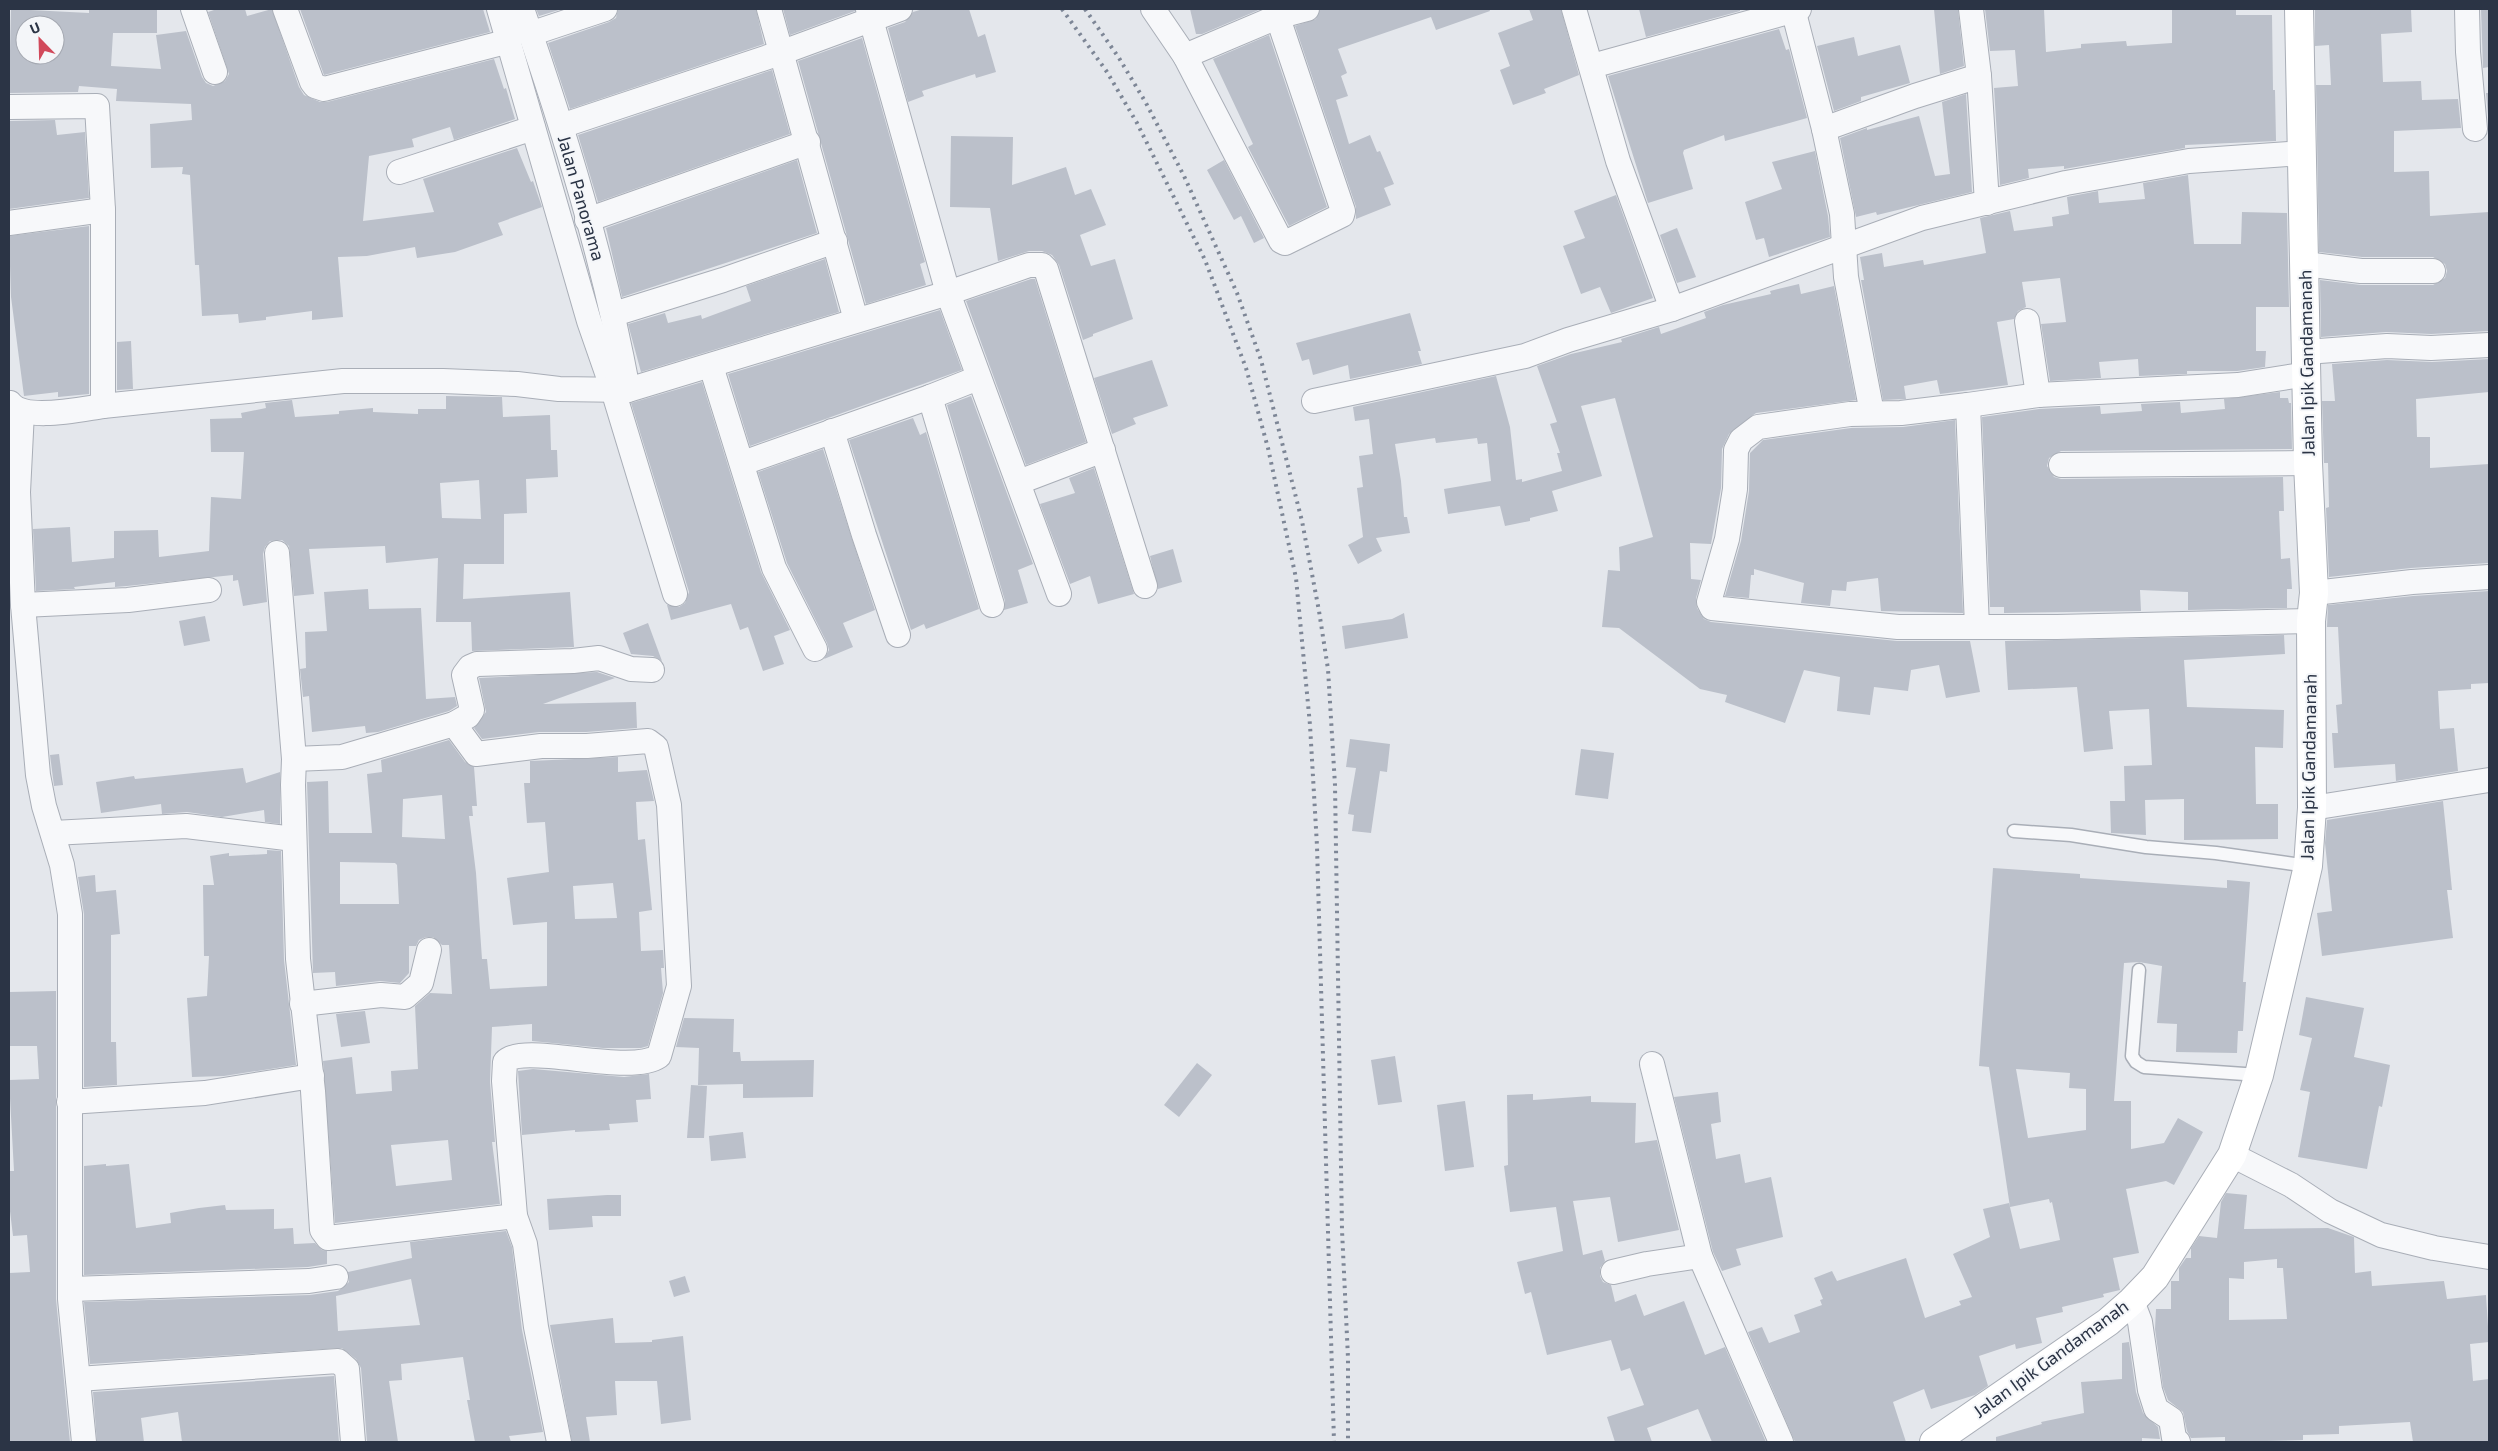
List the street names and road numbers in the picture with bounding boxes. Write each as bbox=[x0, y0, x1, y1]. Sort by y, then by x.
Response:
street label: Jalan Panorama bbox=[554, 132, 610, 263]
street label: Jalan Ipik Gandamanah bbox=[2293, 270, 2319, 456]
street label: Jalan Ipik Gandamanah bbox=[2295, 674, 2321, 860]
street label: Jalan Ipik Gandamanah bbox=[1968, 1294, 2132, 1422]

